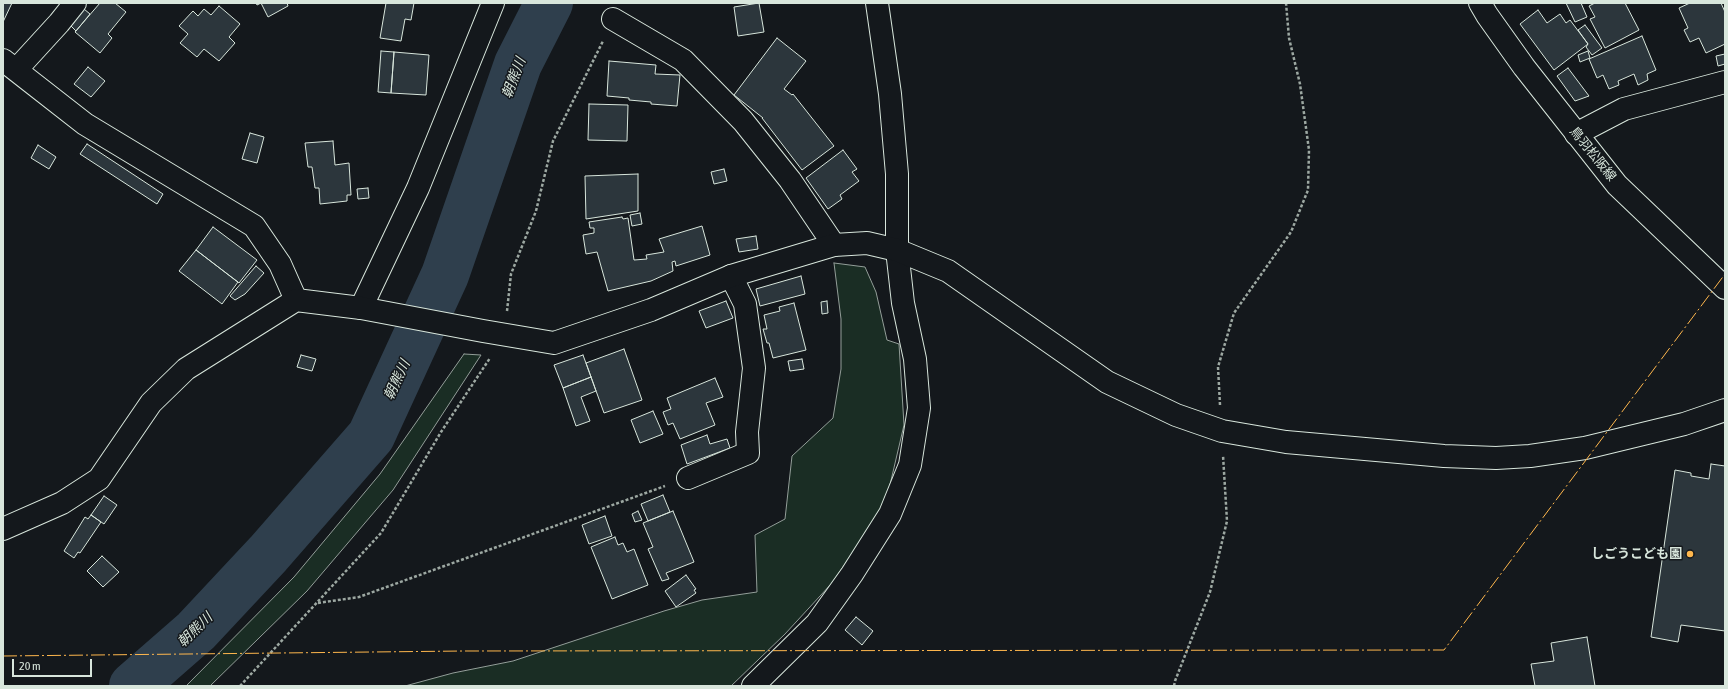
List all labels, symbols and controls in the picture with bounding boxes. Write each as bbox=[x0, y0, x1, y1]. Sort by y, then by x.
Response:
water label: 朝熊川 bbox=[499, 55, 529, 101]
street label: 鳥羽松阪線 bbox=[1566, 124, 1620, 184]
water label: 朝熊川 bbox=[381, 357, 413, 403]
place label: しごうこども園 bbox=[1591, 546, 1682, 562]
marker: しごうこども園 bbox=[1685, 549, 1695, 559]
water label: 朝熊川 bbox=[174, 609, 216, 651]
scale bar bbox=[14, 651, 94, 677]
text: 20 m bbox=[19, 659, 41, 673]

